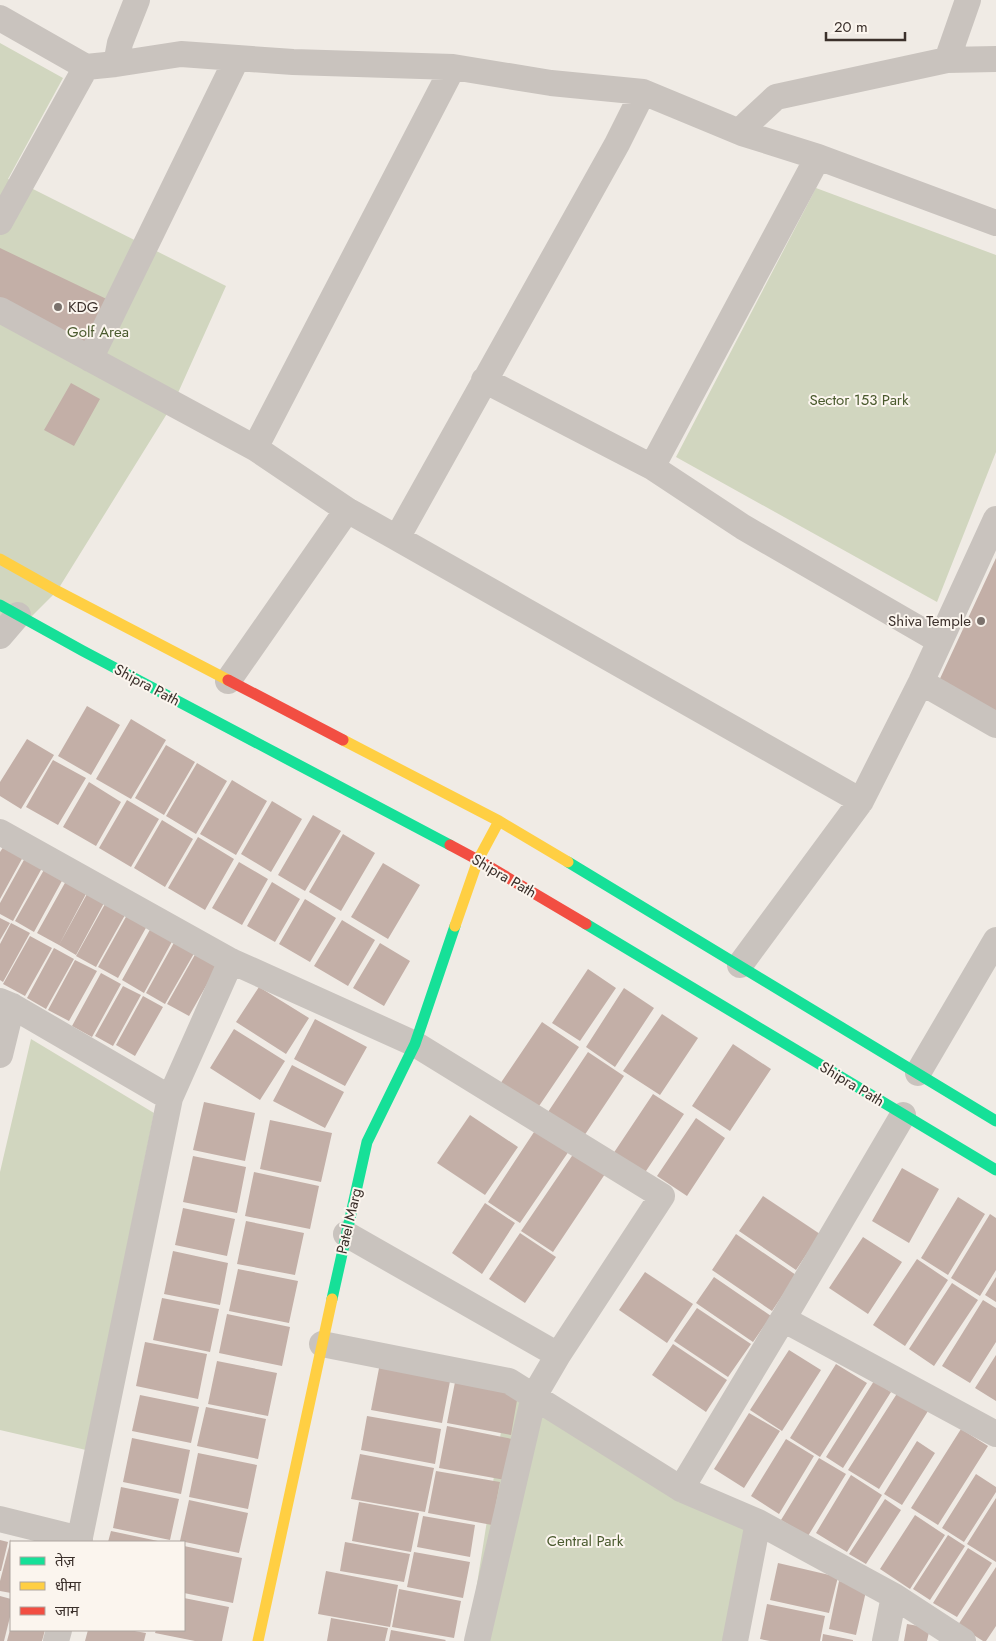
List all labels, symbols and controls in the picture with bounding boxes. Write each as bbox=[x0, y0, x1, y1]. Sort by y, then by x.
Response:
scale bar bbox=[826, 10, 905, 42]
text: 20 m bbox=[834, 16, 868, 38]
place label: KDG bbox=[68, 296, 98, 318]
marker: KDG bbox=[52, 301, 64, 313]
park label: Golf Area bbox=[67, 321, 129, 343]
park label: Sector 153 Park bbox=[809, 389, 909, 411]
place label: Shiva Temple bbox=[888, 610, 971, 632]
marker: Shiva Temple bbox=[975, 615, 987, 627]
street label: Shipra Path bbox=[110, 658, 184, 712]
street label: Shipra Path bbox=[467, 849, 541, 903]
street label: Shipra Path bbox=[816, 1056, 888, 1112]
street label: Patel Marg bbox=[331, 1186, 367, 1256]
park label: Central Park bbox=[547, 1530, 624, 1552]
legend bbox=[10, 1541, 185, 1631]
text: तेज़ bbox=[55, 1550, 76, 1572]
text: धीमा bbox=[55, 1575, 82, 1597]
text: जाम bbox=[55, 1600, 80, 1622]

